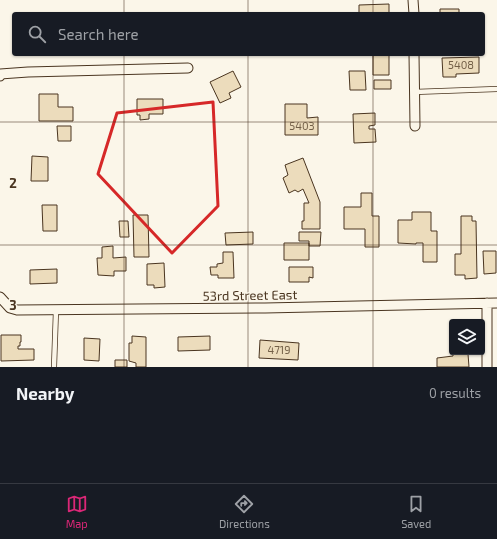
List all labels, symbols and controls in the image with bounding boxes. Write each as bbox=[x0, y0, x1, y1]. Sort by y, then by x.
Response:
search box bbox=[12, 12, 485, 56]
icon: search bbox=[26, 23, 48, 45]
text: Search here bbox=[58, 25, 139, 43]
house number: 5408 bbox=[448, 58, 474, 71]
house number: 5403 bbox=[289, 119, 315, 132]
text: 2 bbox=[9, 175, 17, 191]
street label: 53rd Street East bbox=[203, 286, 297, 304]
text: 3 bbox=[9, 297, 17, 313]
map controls bbox=[449, 319, 485, 355]
button: layers bbox=[449, 319, 485, 355]
house number: 4719 bbox=[267, 343, 291, 356]
text: Nearby bbox=[16, 383, 74, 403]
text: 0 results bbox=[429, 385, 481, 401]
tab: Map bbox=[66, 493, 88, 530]
tab: Directions bbox=[219, 493, 270, 530]
tab: Saved bbox=[401, 493, 431, 530]

